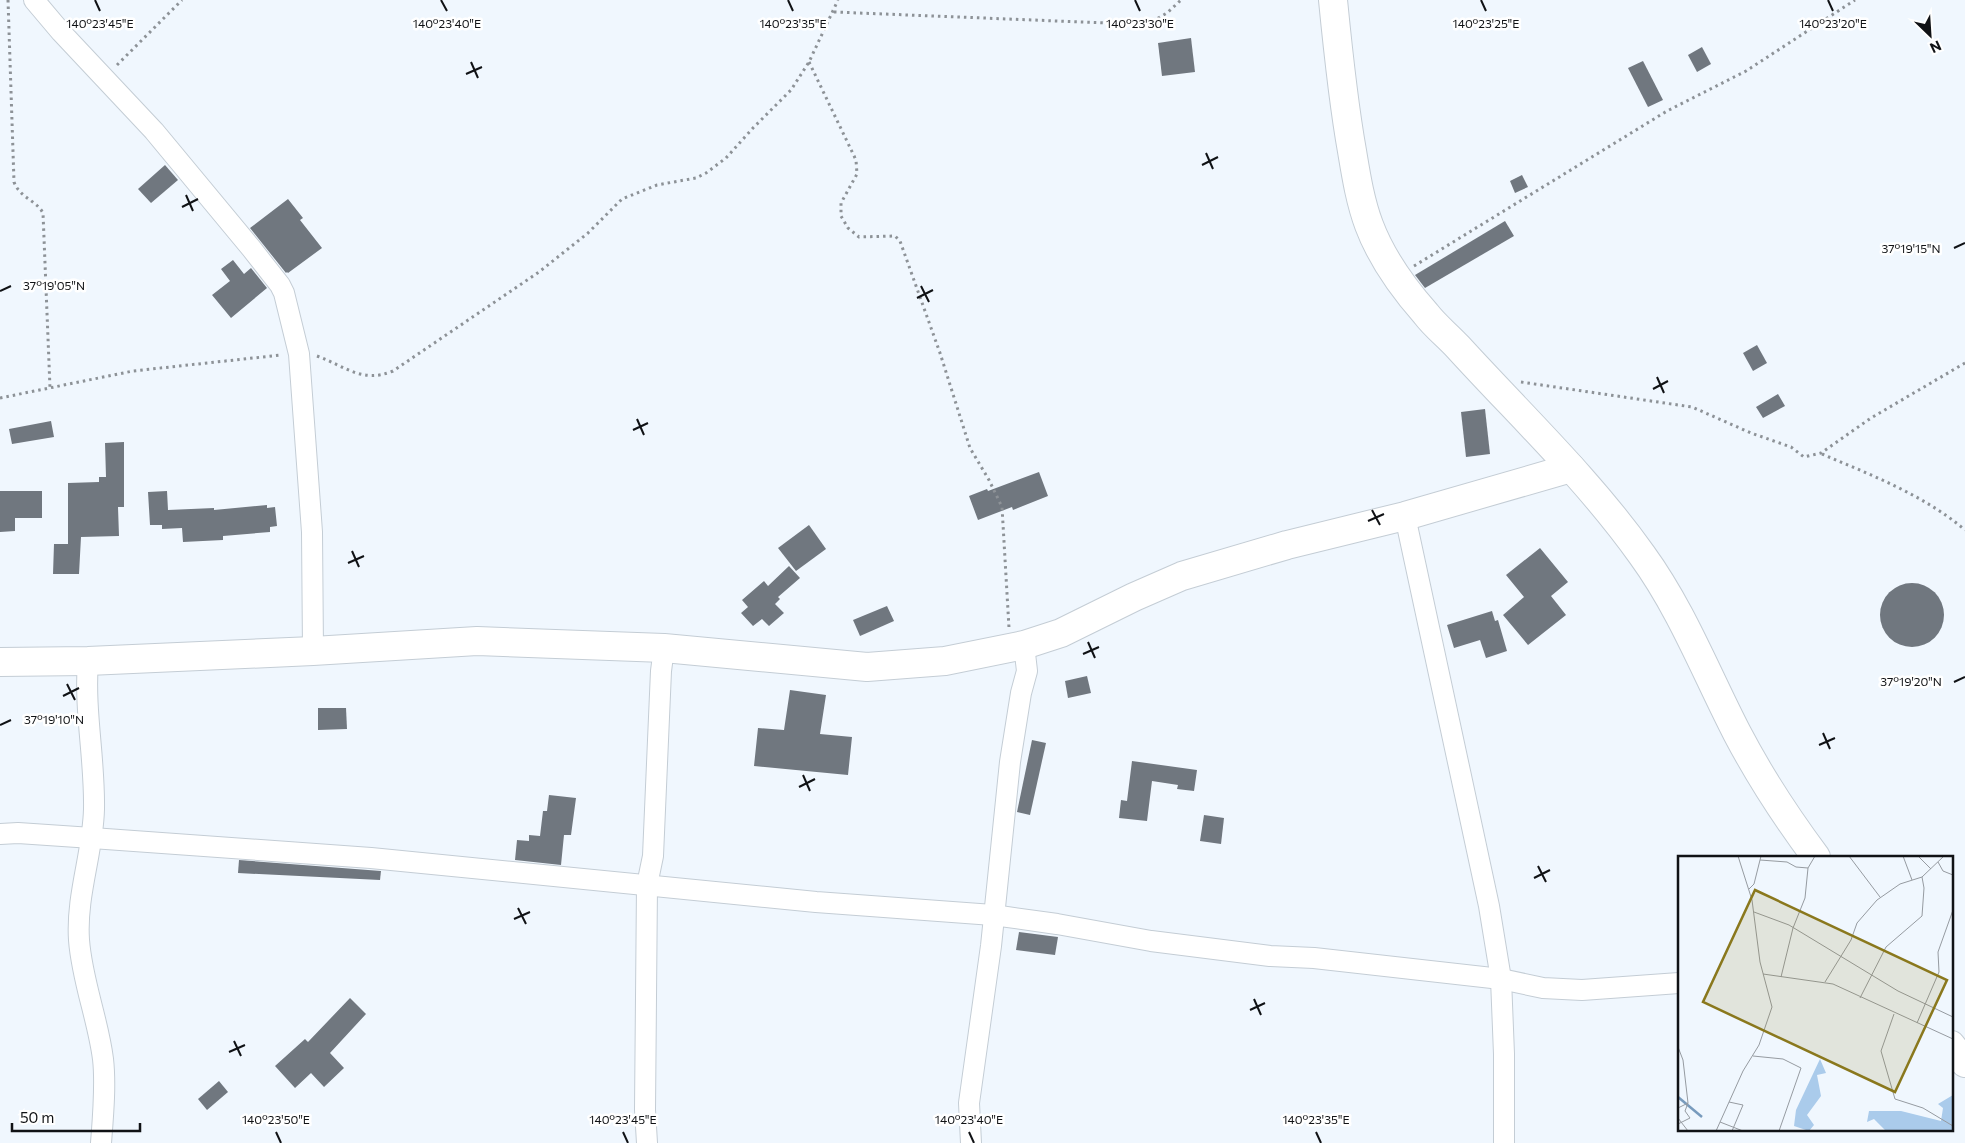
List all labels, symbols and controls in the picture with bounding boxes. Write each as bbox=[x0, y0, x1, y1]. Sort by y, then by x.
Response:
north arrow bbox=[1905, 10, 1955, 60]
text: 140°23'45"E bbox=[66, 16, 134, 30]
text: 140°23'40"E bbox=[413, 16, 481, 30]
text: 140°23'35"E bbox=[759, 16, 827, 30]
text: 140°23'30"E bbox=[1106, 16, 1174, 30]
text: 140°23'25"E bbox=[1453, 16, 1519, 30]
text: 140°23'20"E bbox=[1799, 16, 1867, 30]
text: N bbox=[1927, 37, 1944, 57]
text: 37°19'15"N bbox=[1881, 241, 1941, 255]
text: 37°19'05"N bbox=[23, 278, 85, 292]
text: 37°19'20"N bbox=[1880, 674, 1942, 688]
text: 37°19'10"N bbox=[24, 712, 84, 726]
inset map bbox=[1678, 856, 1952, 1130]
scale bar bbox=[12, 1100, 140, 1132]
text: 50 m bbox=[20, 1108, 54, 1126]
text: 140°23'50"E bbox=[242, 1112, 310, 1126]
text: 140°23'45"E bbox=[589, 1112, 657, 1126]
text: 140°23'40"E bbox=[935, 1112, 1003, 1126]
text: 140°23'35"E bbox=[1282, 1112, 1350, 1126]

